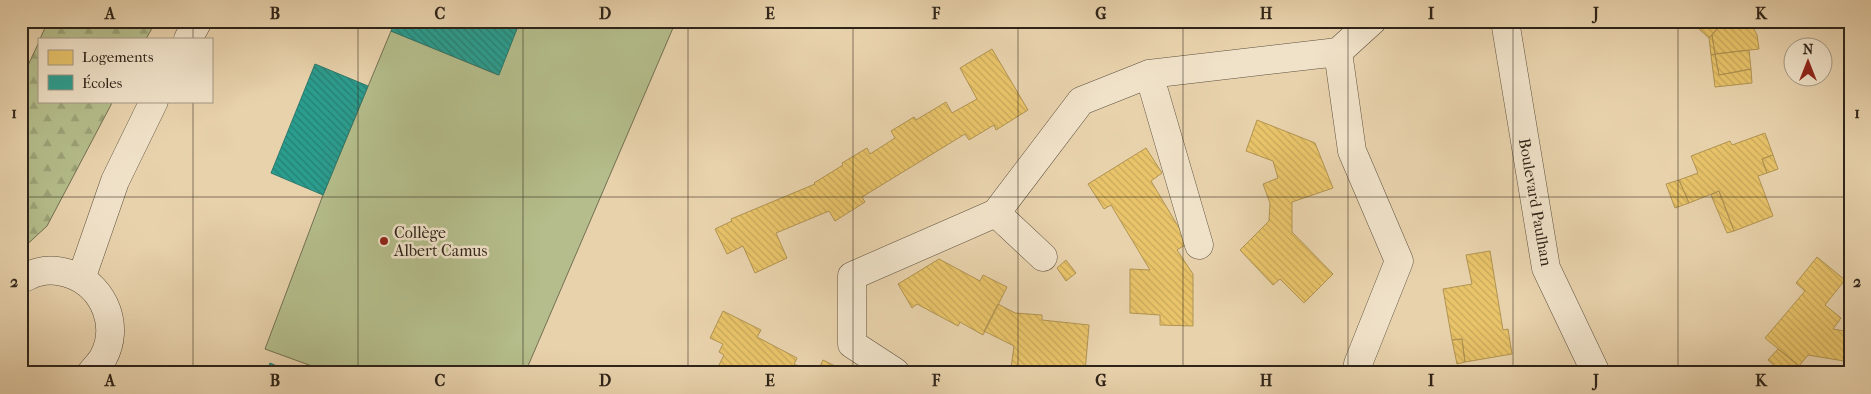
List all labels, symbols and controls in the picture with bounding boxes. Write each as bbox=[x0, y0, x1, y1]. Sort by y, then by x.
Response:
text: A bbox=[104, 4, 116, 23]
text: B bbox=[270, 4, 280, 23]
text: C bbox=[435, 4, 446, 23]
text: D bbox=[599, 4, 611, 23]
text: E bbox=[765, 4, 775, 23]
text: F bbox=[931, 4, 941, 23]
text: G bbox=[1095, 4, 1107, 23]
text: H bbox=[1260, 4, 1273, 23]
text: I bbox=[1428, 4, 1435, 23]
text: J bbox=[1591, 4, 1599, 24]
text: K bbox=[1755, 4, 1768, 23]
legend bbox=[38, 38, 212, 102]
north arrow bbox=[1784, 38, 1834, 88]
text: N bbox=[1803, 41, 1814, 58]
text: Logements bbox=[82, 48, 154, 66]
text: Écoles bbox=[82, 74, 123, 92]
text: 1 bbox=[11, 103, 17, 122]
text: 1 bbox=[1854, 103, 1860, 122]
street label: Boulevard Paulhan bbox=[1515, 137, 1556, 268]
place label: Collège Albert Camus bbox=[393, 223, 487, 260]
marker: Collège Albert Camus bbox=[378, 235, 390, 247]
text: 2 bbox=[10, 272, 18, 291]
text: 2 bbox=[1853, 272, 1861, 291]
text: A bbox=[104, 371, 116, 390]
text: B bbox=[270, 371, 280, 390]
text: C bbox=[435, 371, 446, 390]
text: D bbox=[599, 371, 611, 390]
text: E bbox=[765, 371, 775, 390]
text: F bbox=[931, 371, 941, 390]
text: G bbox=[1095, 371, 1107, 390]
text: H bbox=[1260, 371, 1273, 390]
text: I bbox=[1428, 371, 1435, 390]
text: J bbox=[1591, 371, 1599, 391]
text: K bbox=[1755, 371, 1768, 390]

